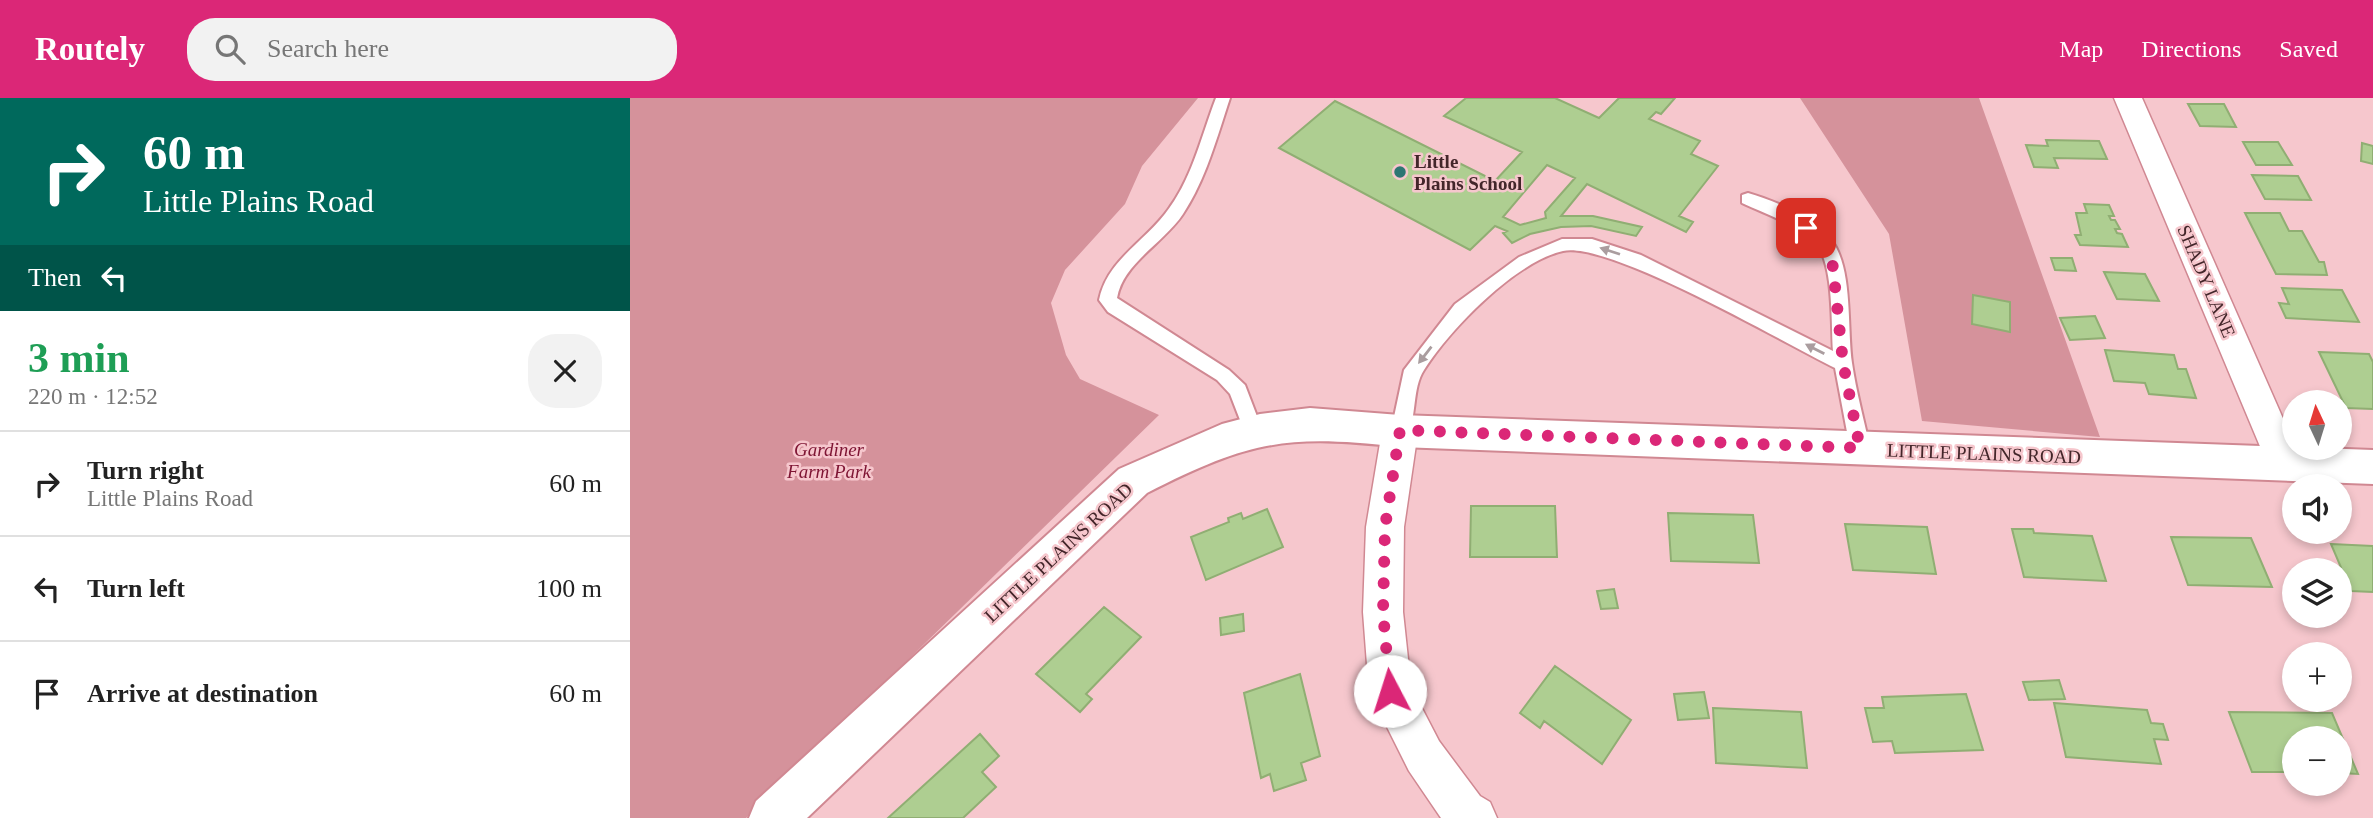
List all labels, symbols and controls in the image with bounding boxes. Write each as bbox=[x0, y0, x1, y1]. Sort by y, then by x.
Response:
search box bbox=[187, 18, 677, 81]
icon: search bbox=[211, 30, 249, 68]
text: Routely bbox=[35, 31, 145, 67]
text: Search here bbox=[267, 34, 389, 63]
text: Map bbox=[2059, 36, 2103, 62]
text: Directions bbox=[2141, 36, 2241, 62]
text: Saved bbox=[2279, 36, 2338, 62]
text: 60 m bbox=[143, 125, 245, 180]
icon: right bbox=[28, 126, 119, 217]
place label: Little Plains School bbox=[1414, 151, 1522, 194]
marker: Little Plains School bbox=[1392, 164, 1408, 180]
text: Little Plains Road bbox=[143, 183, 374, 219]
pin bbox=[1776, 198, 1836, 258]
icon: arrive bbox=[1787, 209, 1825, 247]
street label: SHADY LANE bbox=[2173, 222, 2240, 341]
one-way arrow bbox=[1600, 245, 1621, 255]
icon: left bbox=[95, 259, 133, 297]
text: Then bbox=[28, 263, 81, 292]
button: close bbox=[528, 334, 602, 408]
text: 3 min bbox=[28, 335, 130, 381]
one-way arrow bbox=[1805, 344, 1825, 355]
one-way arrow bbox=[1418, 345, 1433, 363]
text: 220 m · 12:52 bbox=[28, 384, 158, 409]
north arrow bbox=[2282, 390, 2352, 460]
map controls bbox=[2282, 390, 2352, 796]
park label: Gardiner Farm Park bbox=[786, 439, 872, 482]
street label: LITTLE PLAINS ROAD bbox=[1887, 440, 2081, 467]
text: Turn right bbox=[87, 456, 204, 485]
icon: right bbox=[28, 465, 66, 503]
text: 60 m bbox=[549, 469, 602, 498]
button: sound bbox=[2282, 474, 2352, 544]
street label: LITTLE PLAINS ROAD bbox=[980, 478, 1137, 626]
text: Little Plains Road bbox=[87, 486, 253, 511]
button: layers bbox=[2282, 558, 2352, 628]
icon: left bbox=[28, 570, 66, 608]
text: Turn left bbox=[87, 574, 185, 603]
text: 100 m bbox=[536, 574, 602, 603]
button: + bbox=[2282, 642, 2352, 712]
position arrow bbox=[1353, 654, 1427, 728]
icon: arrive bbox=[28, 675, 66, 713]
text: Arrive at destination bbox=[87, 679, 318, 708]
text: 60 m bbox=[549, 679, 602, 708]
button: − bbox=[2282, 726, 2352, 796]

